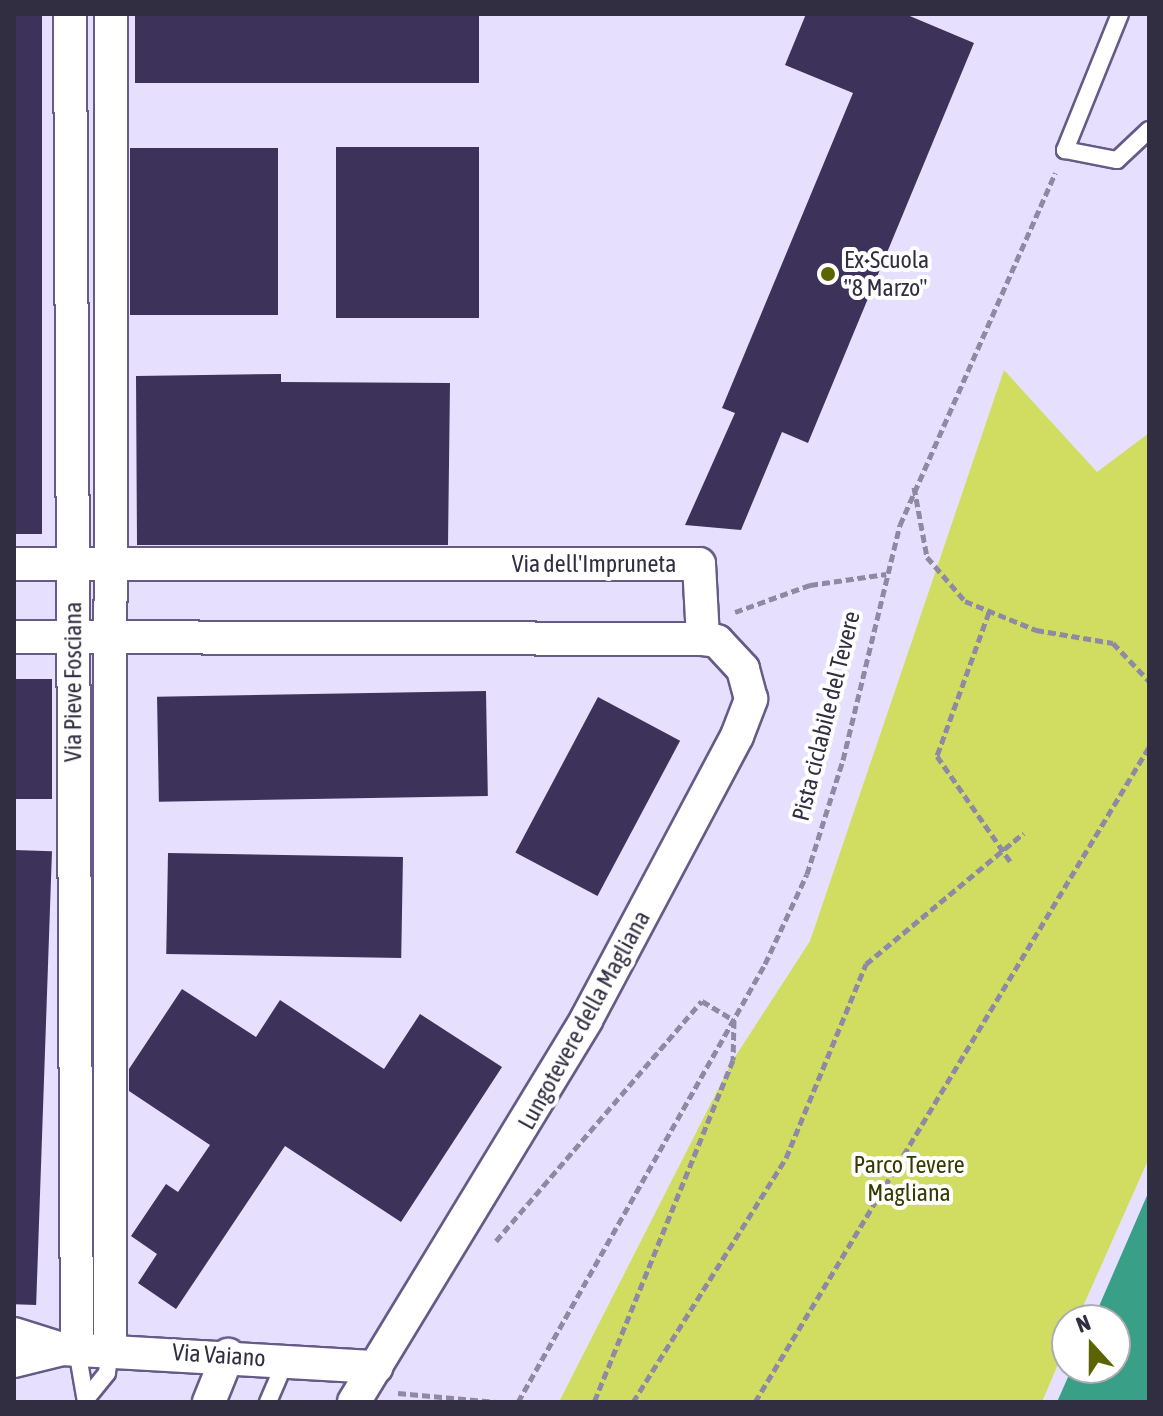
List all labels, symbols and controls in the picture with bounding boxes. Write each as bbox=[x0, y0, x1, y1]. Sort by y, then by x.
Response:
place label: Ex-Scuola "8 Marzo" bbox=[844, 246, 929, 302]
marker: Ex-Scuola "8 Marzo" bbox=[819, 265, 837, 283]
street label: Via dell'Impruneta bbox=[512, 550, 676, 578]
street label: Via Pieve Fosciana bbox=[59, 602, 87, 762]
street label: Pista ciclabile del Tevere bbox=[786, 608, 866, 824]
street label: Lungotevere della Magliana bbox=[512, 906, 656, 1134]
park label: Parco Tevere Magliana bbox=[853, 1151, 965, 1207]
north arrow bbox=[1051, 1304, 1131, 1384]
text: N bbox=[1072, 1309, 1094, 1338]
street label: Via Vaiano bbox=[171, 1337, 267, 1373]

